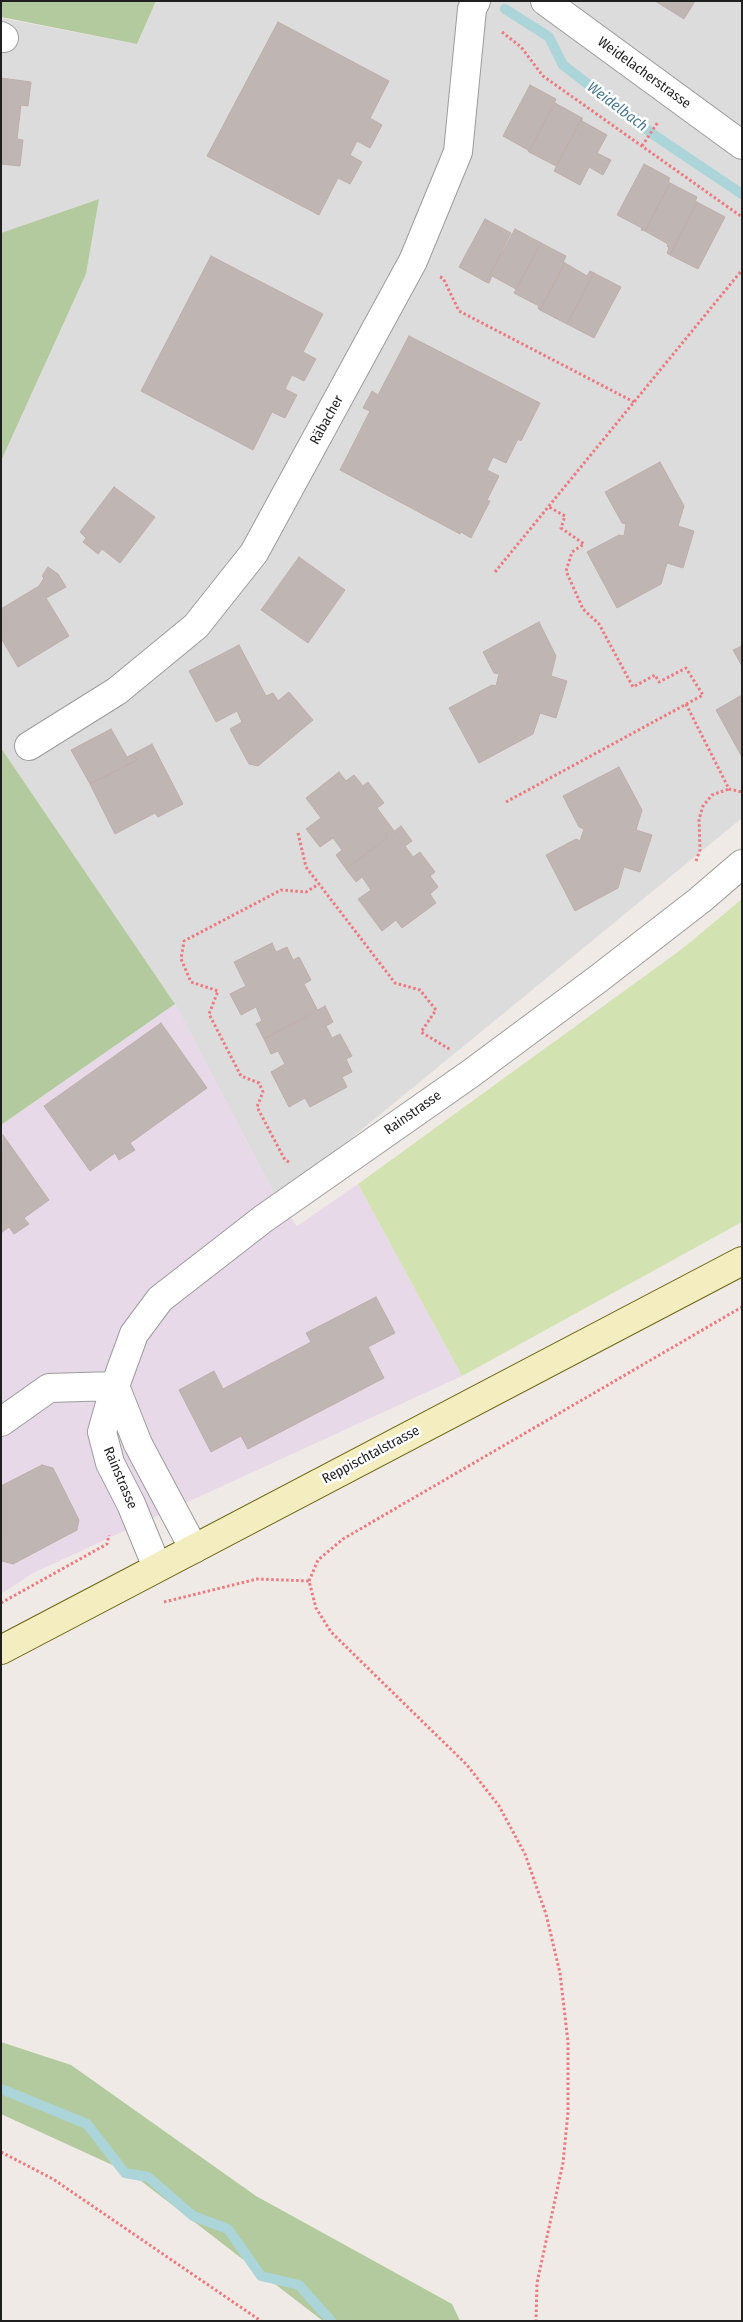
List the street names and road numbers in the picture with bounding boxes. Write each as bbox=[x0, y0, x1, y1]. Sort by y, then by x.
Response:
street label: Weidelacherstrasse bbox=[594, 34, 694, 112]
street label: Räbacher bbox=[307, 392, 347, 448]
street label: Rainstrasse bbox=[381, 1087, 445, 1139]
street label: Reppischtalstrasse bbox=[320, 1422, 422, 1488]
street label: Rainstrasse bbox=[99, 1444, 141, 1512]

